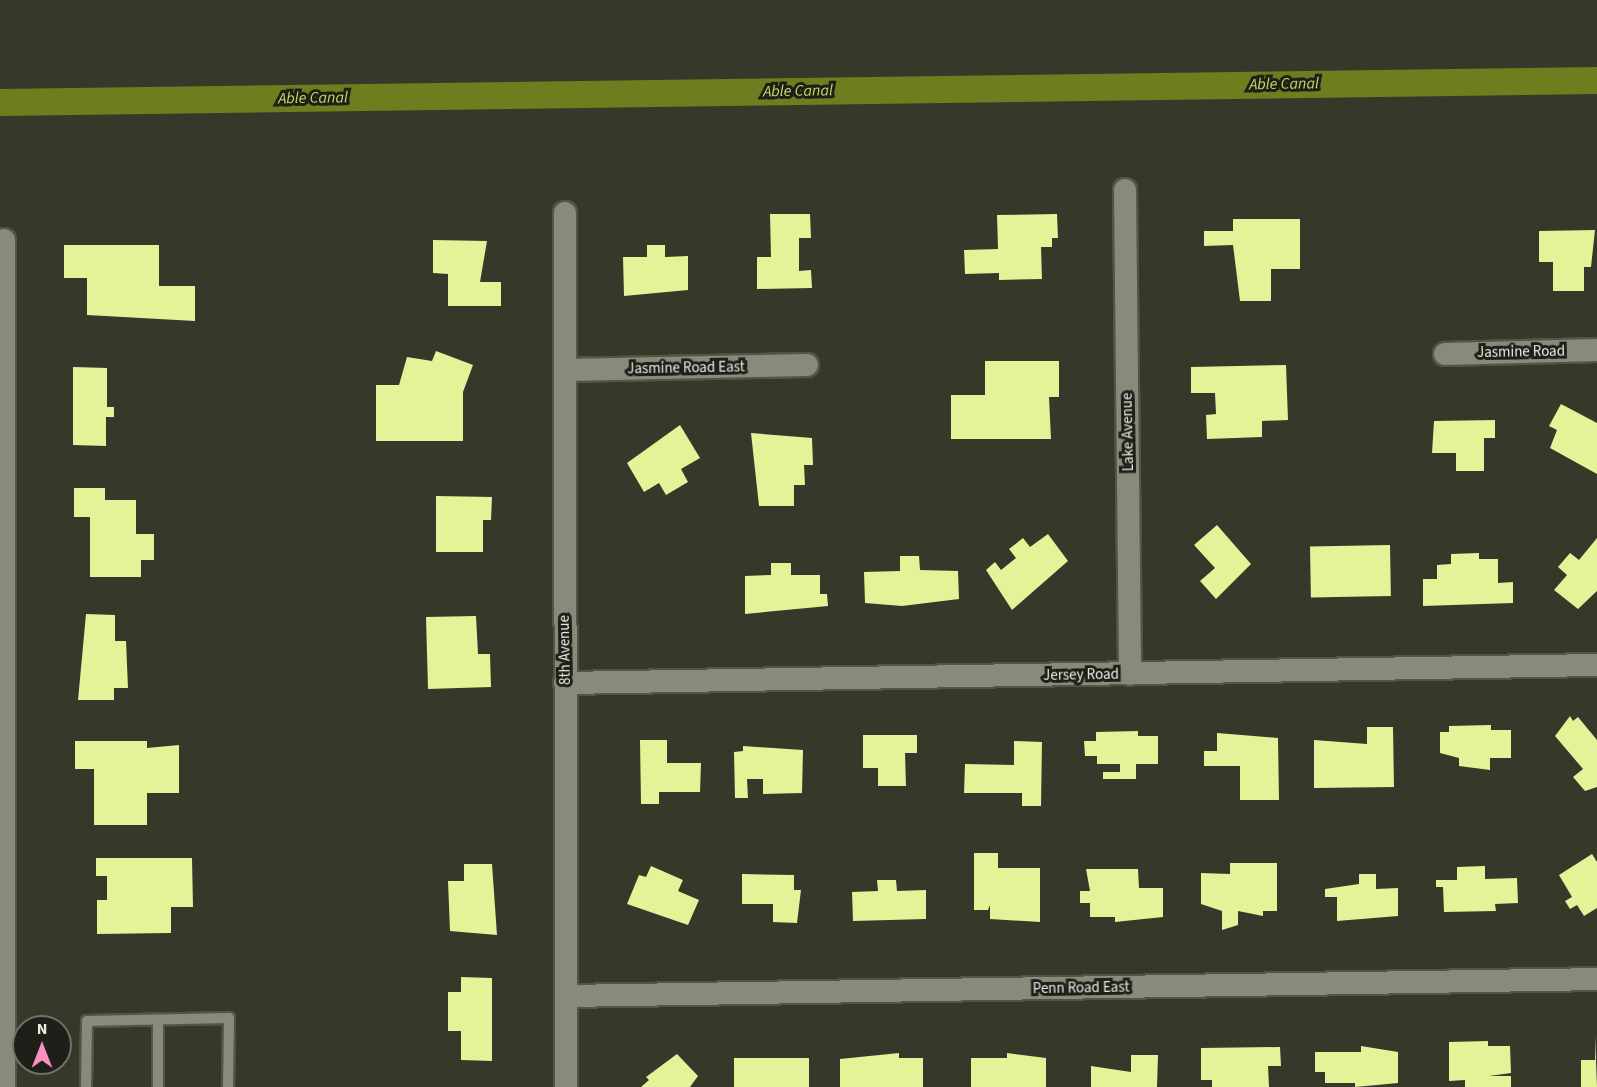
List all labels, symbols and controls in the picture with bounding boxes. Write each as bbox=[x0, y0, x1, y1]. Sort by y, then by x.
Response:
water label: Able Canal bbox=[1249, 74, 1319, 94]
water label: Able Canal bbox=[763, 81, 833, 101]
water label: Able Canal bbox=[278, 88, 348, 108]
street label: Jasmine Road bbox=[1477, 342, 1565, 362]
street label: Jasmine Road East bbox=[627, 358, 745, 378]
street label: Lake Avenue bbox=[1118, 393, 1138, 471]
street label: 8th Avenue bbox=[555, 615, 575, 685]
street label: Jersey Road bbox=[1043, 665, 1119, 685]
street label: Penn Road East bbox=[1033, 978, 1129, 998]
north arrow bbox=[12, 1015, 72, 1075]
text: N bbox=[37, 1018, 47, 1040]

